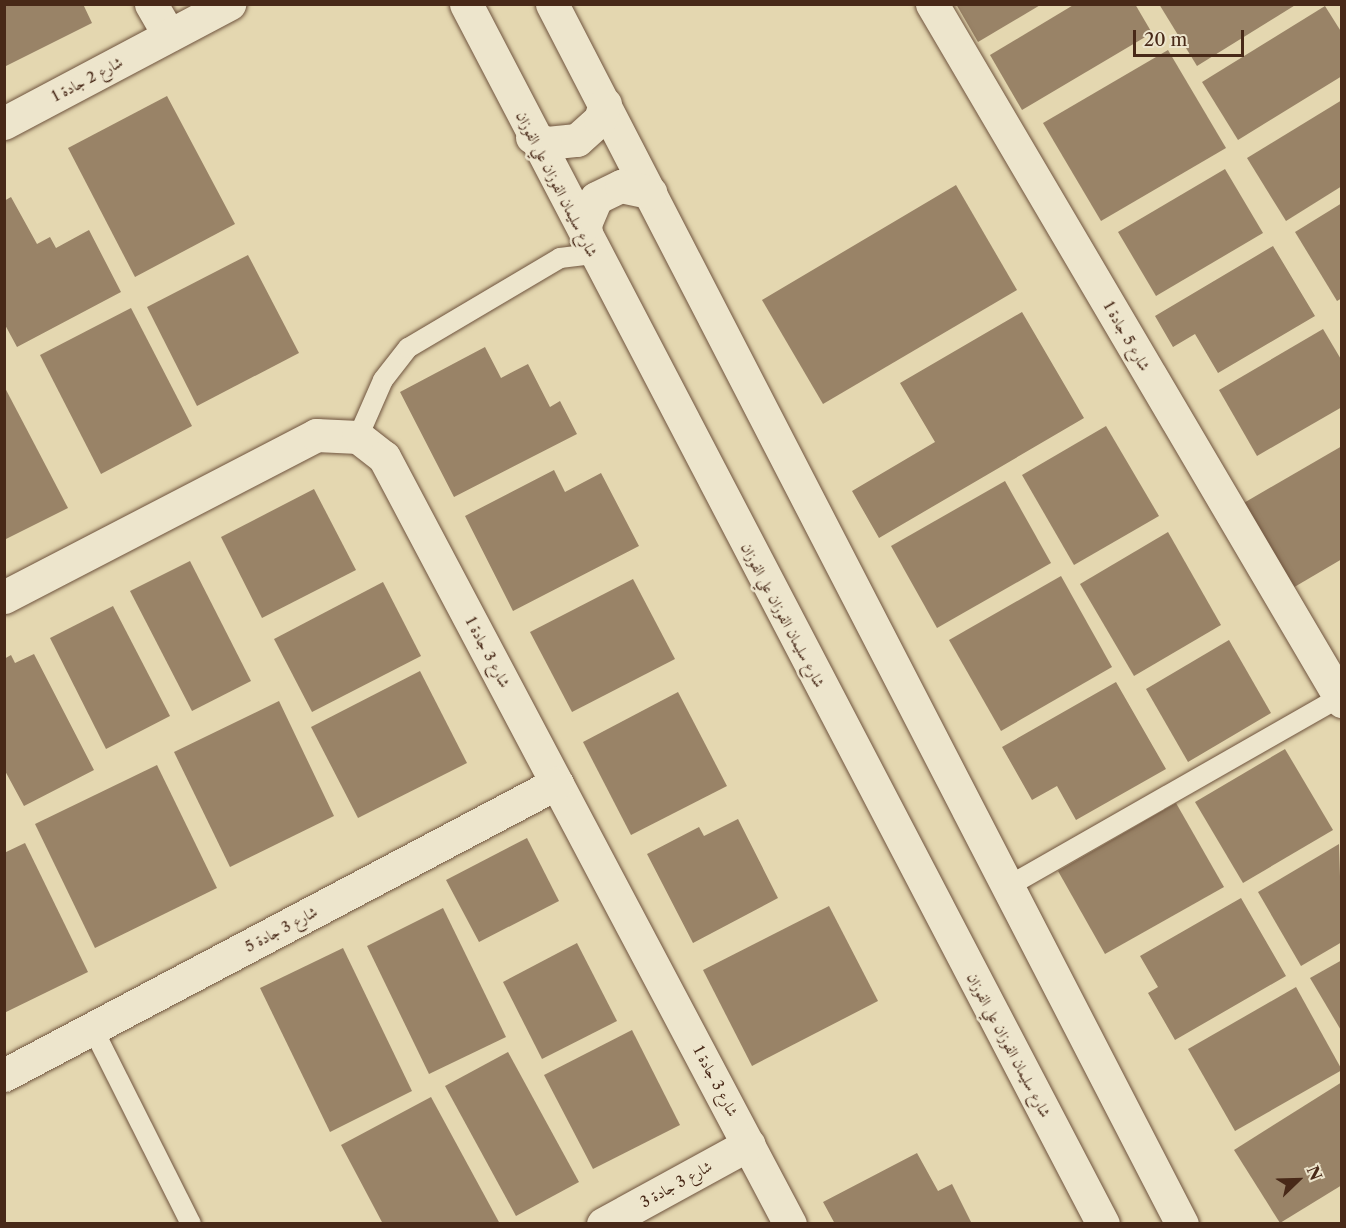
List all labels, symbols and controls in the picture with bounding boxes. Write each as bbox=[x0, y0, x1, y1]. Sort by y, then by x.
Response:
scale bar bbox=[1136, 18, 1247, 56]
text: 20 m bbox=[1144, 29, 1187, 51]
street label: شارع 2 جادة 1 bbox=[48, 53, 126, 105]
street label: شارع سليمان الفوزان علي الفوزان bbox=[512, 108, 602, 260]
street label: شارع 5 جادة 1 bbox=[1100, 298, 1154, 374]
street label: شارع سليمان الفوزان علي الفوزان bbox=[737, 540, 829, 690]
street label: شارع 3 جادة 1 bbox=[462, 614, 514, 690]
street label: شارع 3 جادة 5 bbox=[242, 902, 320, 956]
street label: شارع سليمان الفوزان علي الفوزان bbox=[963, 970, 1055, 1120]
street label: شارع 3 جادة 1 bbox=[690, 1043, 742, 1119]
north arrow bbox=[1268, 1150, 1328, 1210]
street label: شارع 3 جادة 3 bbox=[637, 1157, 715, 1211]
text: N bbox=[1303, 1163, 1326, 1183]

